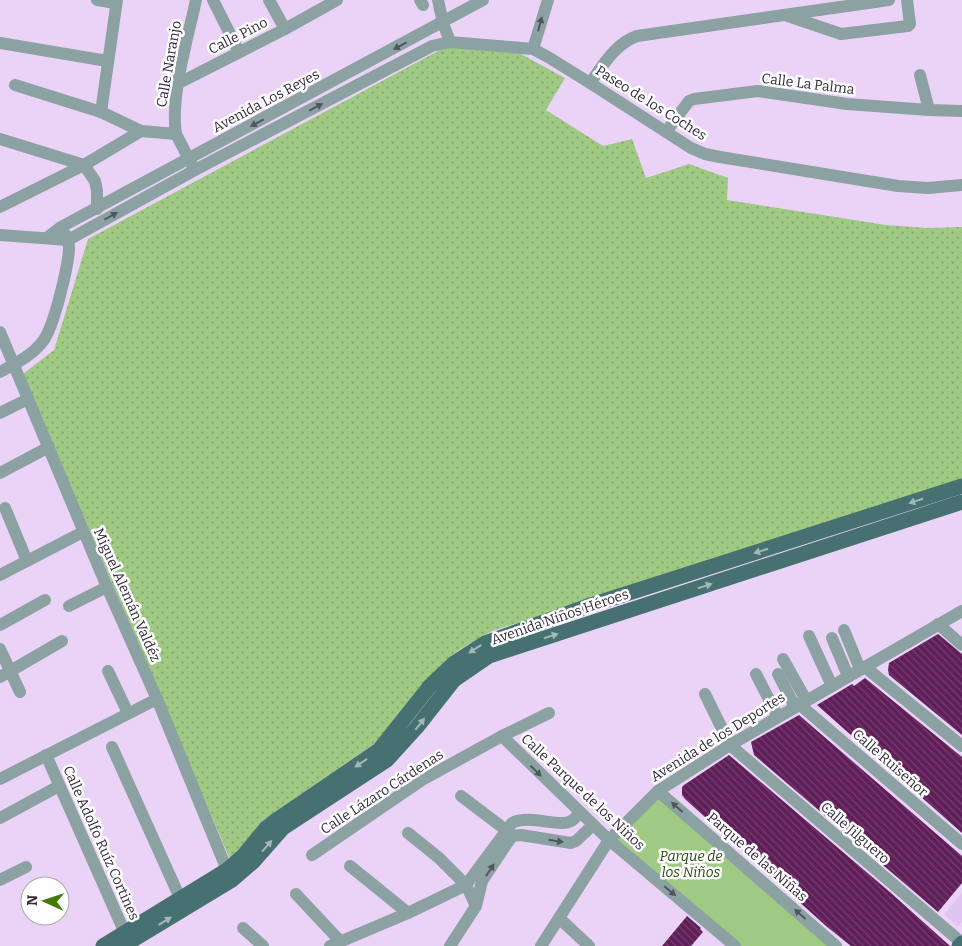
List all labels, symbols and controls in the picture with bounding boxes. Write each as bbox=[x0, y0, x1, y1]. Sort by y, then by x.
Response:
street label: Calle Pino bbox=[206, 14, 270, 58]
one-way arrow bbox=[536, 17, 544, 32]
street label: Calle Naranjo bbox=[153, 19, 185, 109]
one-way arrow bbox=[393, 42, 407, 50]
street label: Paseo de los Coches bbox=[592, 62, 710, 144]
street label: Avenida Los Reyes bbox=[210, 66, 322, 136]
street label: Calle La Palma bbox=[760, 70, 856, 98]
one-way arrow bbox=[309, 102, 323, 111]
one-way arrow bbox=[249, 119, 264, 127]
one-way arrow bbox=[103, 212, 118, 220]
one-way arrow bbox=[908, 498, 923, 506]
street label: Miguel Alemán Valdéz bbox=[90, 525, 164, 665]
one-way arrow bbox=[753, 547, 768, 555]
one-way arrow bbox=[698, 582, 713, 589]
street label: Avenida Niños Héroes bbox=[489, 585, 631, 649]
one-way arrow bbox=[543, 632, 558, 639]
one-way arrow bbox=[469, 645, 482, 654]
street label: Avenida de los Deportes bbox=[648, 689, 788, 785]
one-way arrow bbox=[414, 717, 425, 730]
street label: Calle Ruiseñor bbox=[849, 726, 931, 800]
street label: Calle Parque de los Niños bbox=[518, 730, 648, 854]
street label: Calle Lázaro Cárdenas bbox=[318, 746, 446, 838]
one-way arrow bbox=[354, 758, 368, 768]
street label: Calle Adolfo Ruíz Cortines bbox=[59, 763, 143, 923]
one-way arrow bbox=[530, 764, 542, 776]
street label: Calle Jilguero bbox=[817, 798, 893, 868]
one-way arrow bbox=[670, 802, 683, 813]
street label: Parque de las Niñas bbox=[704, 809, 810, 905]
one-way arrow bbox=[548, 837, 564, 845]
one-way arrow bbox=[261, 840, 272, 853]
park label: Parque de los Niños bbox=[660, 848, 722, 881]
one-way arrow bbox=[485, 863, 494, 876]
north arrow bbox=[20, 876, 70, 926]
one-way arrow bbox=[664, 885, 676, 896]
text: N bbox=[24, 894, 41, 906]
one-way arrow bbox=[794, 908, 806, 920]
one-way arrow bbox=[159, 916, 172, 925]

